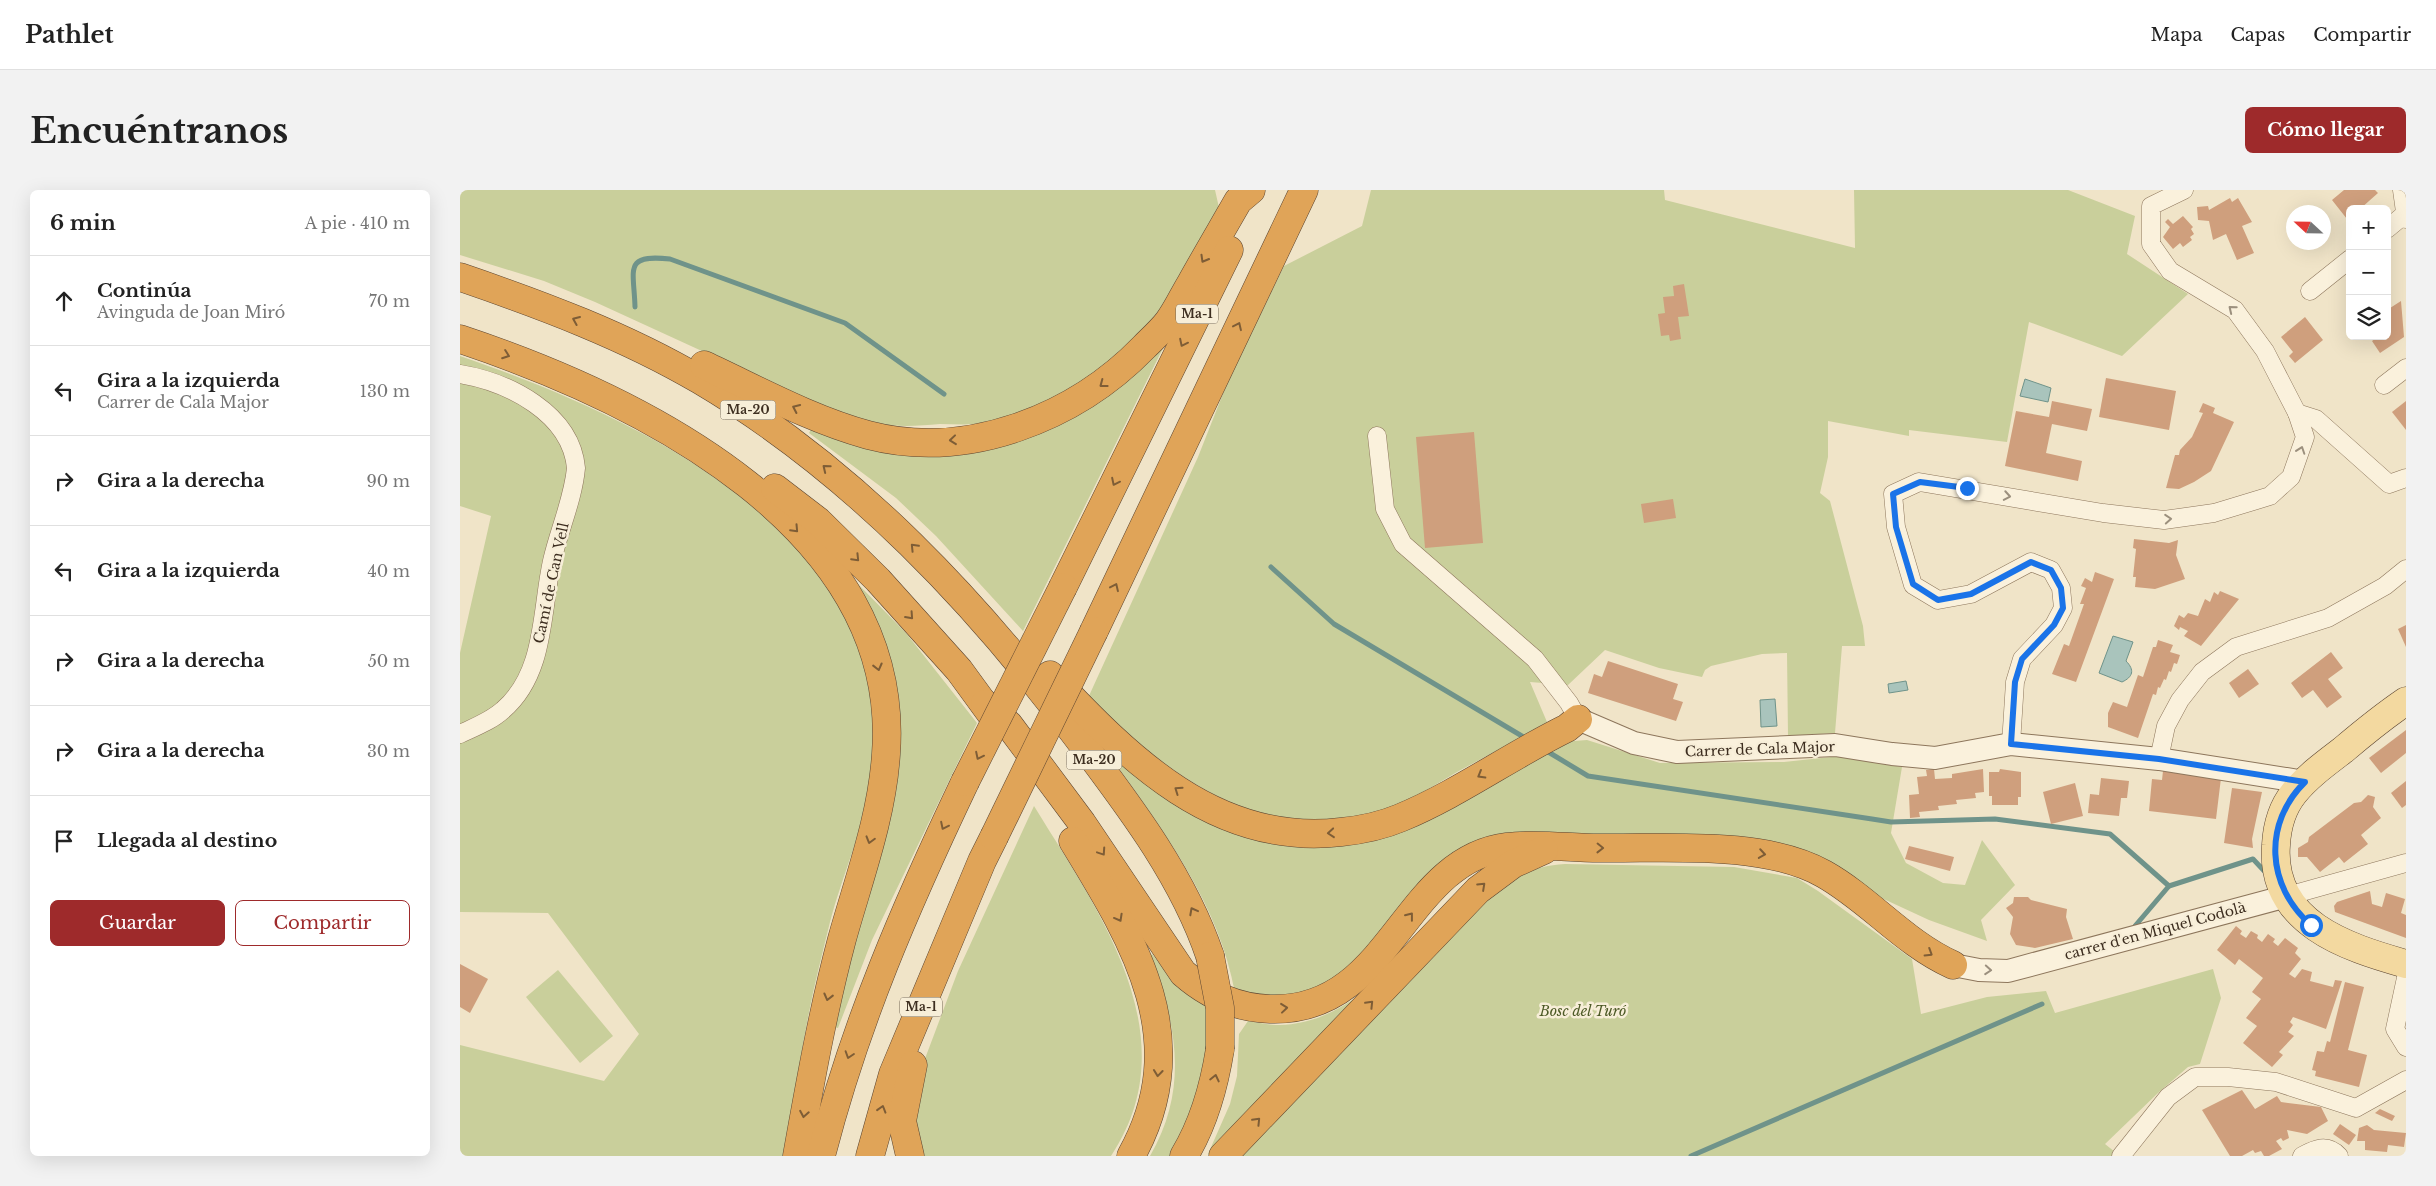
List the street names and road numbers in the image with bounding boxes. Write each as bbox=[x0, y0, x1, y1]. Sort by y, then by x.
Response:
road number: Ma-1 bbox=[1176, 305, 1218, 324]
road number: Ma-20 bbox=[720, 400, 776, 420]
street label: Camí de Can Vell bbox=[529, 520, 573, 645]
street label: Carrer de Cala Major bbox=[1685, 737, 1836, 761]
road number: Ma-20 bbox=[1066, 750, 1122, 770]
street label: carrer d'en Miquel Codolà bbox=[2062, 898, 2248, 964]
road number: Ma-1 bbox=[900, 998, 942, 1016]

